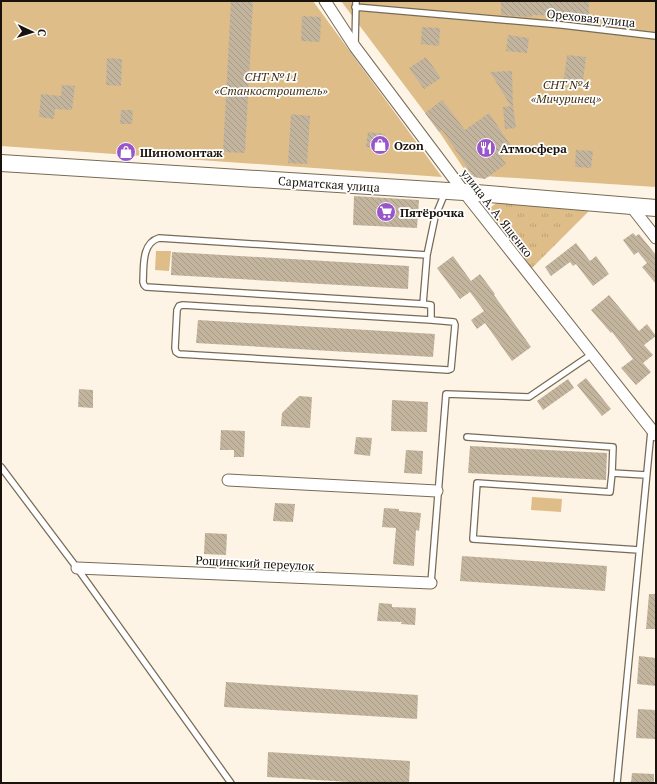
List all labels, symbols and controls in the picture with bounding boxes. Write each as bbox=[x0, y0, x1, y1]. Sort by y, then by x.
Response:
street label: Ореховая улица bbox=[546, 6, 636, 30]
north arrow bbox=[12, 12, 52, 52]
text: С bbox=[35, 29, 49, 37]
park label: СНТ №11 «Станкостроитель» bbox=[214, 69, 328, 98]
park label: СНТ №4 «Мичуринец» bbox=[531, 77, 602, 106]
shop icon: Ozon bbox=[369, 134, 391, 156]
restaurant icon: Атмосфера bbox=[475, 137, 497, 159]
place label: Ozon bbox=[394, 138, 424, 153]
shop icon: Шиномонтаж bbox=[115, 141, 137, 163]
place label: Атмосфера bbox=[500, 141, 567, 156]
place label: Шиномонтаж bbox=[140, 145, 223, 160]
street label: улица А. А. Ященко bbox=[457, 165, 536, 260]
street label: Сарматская улица bbox=[278, 173, 380, 195]
supermarket icon: Пятёрочка bbox=[375, 201, 397, 223]
place label: Пятёрочка bbox=[400, 205, 465, 220]
street label: Рощинский переулок bbox=[195, 552, 315, 574]

